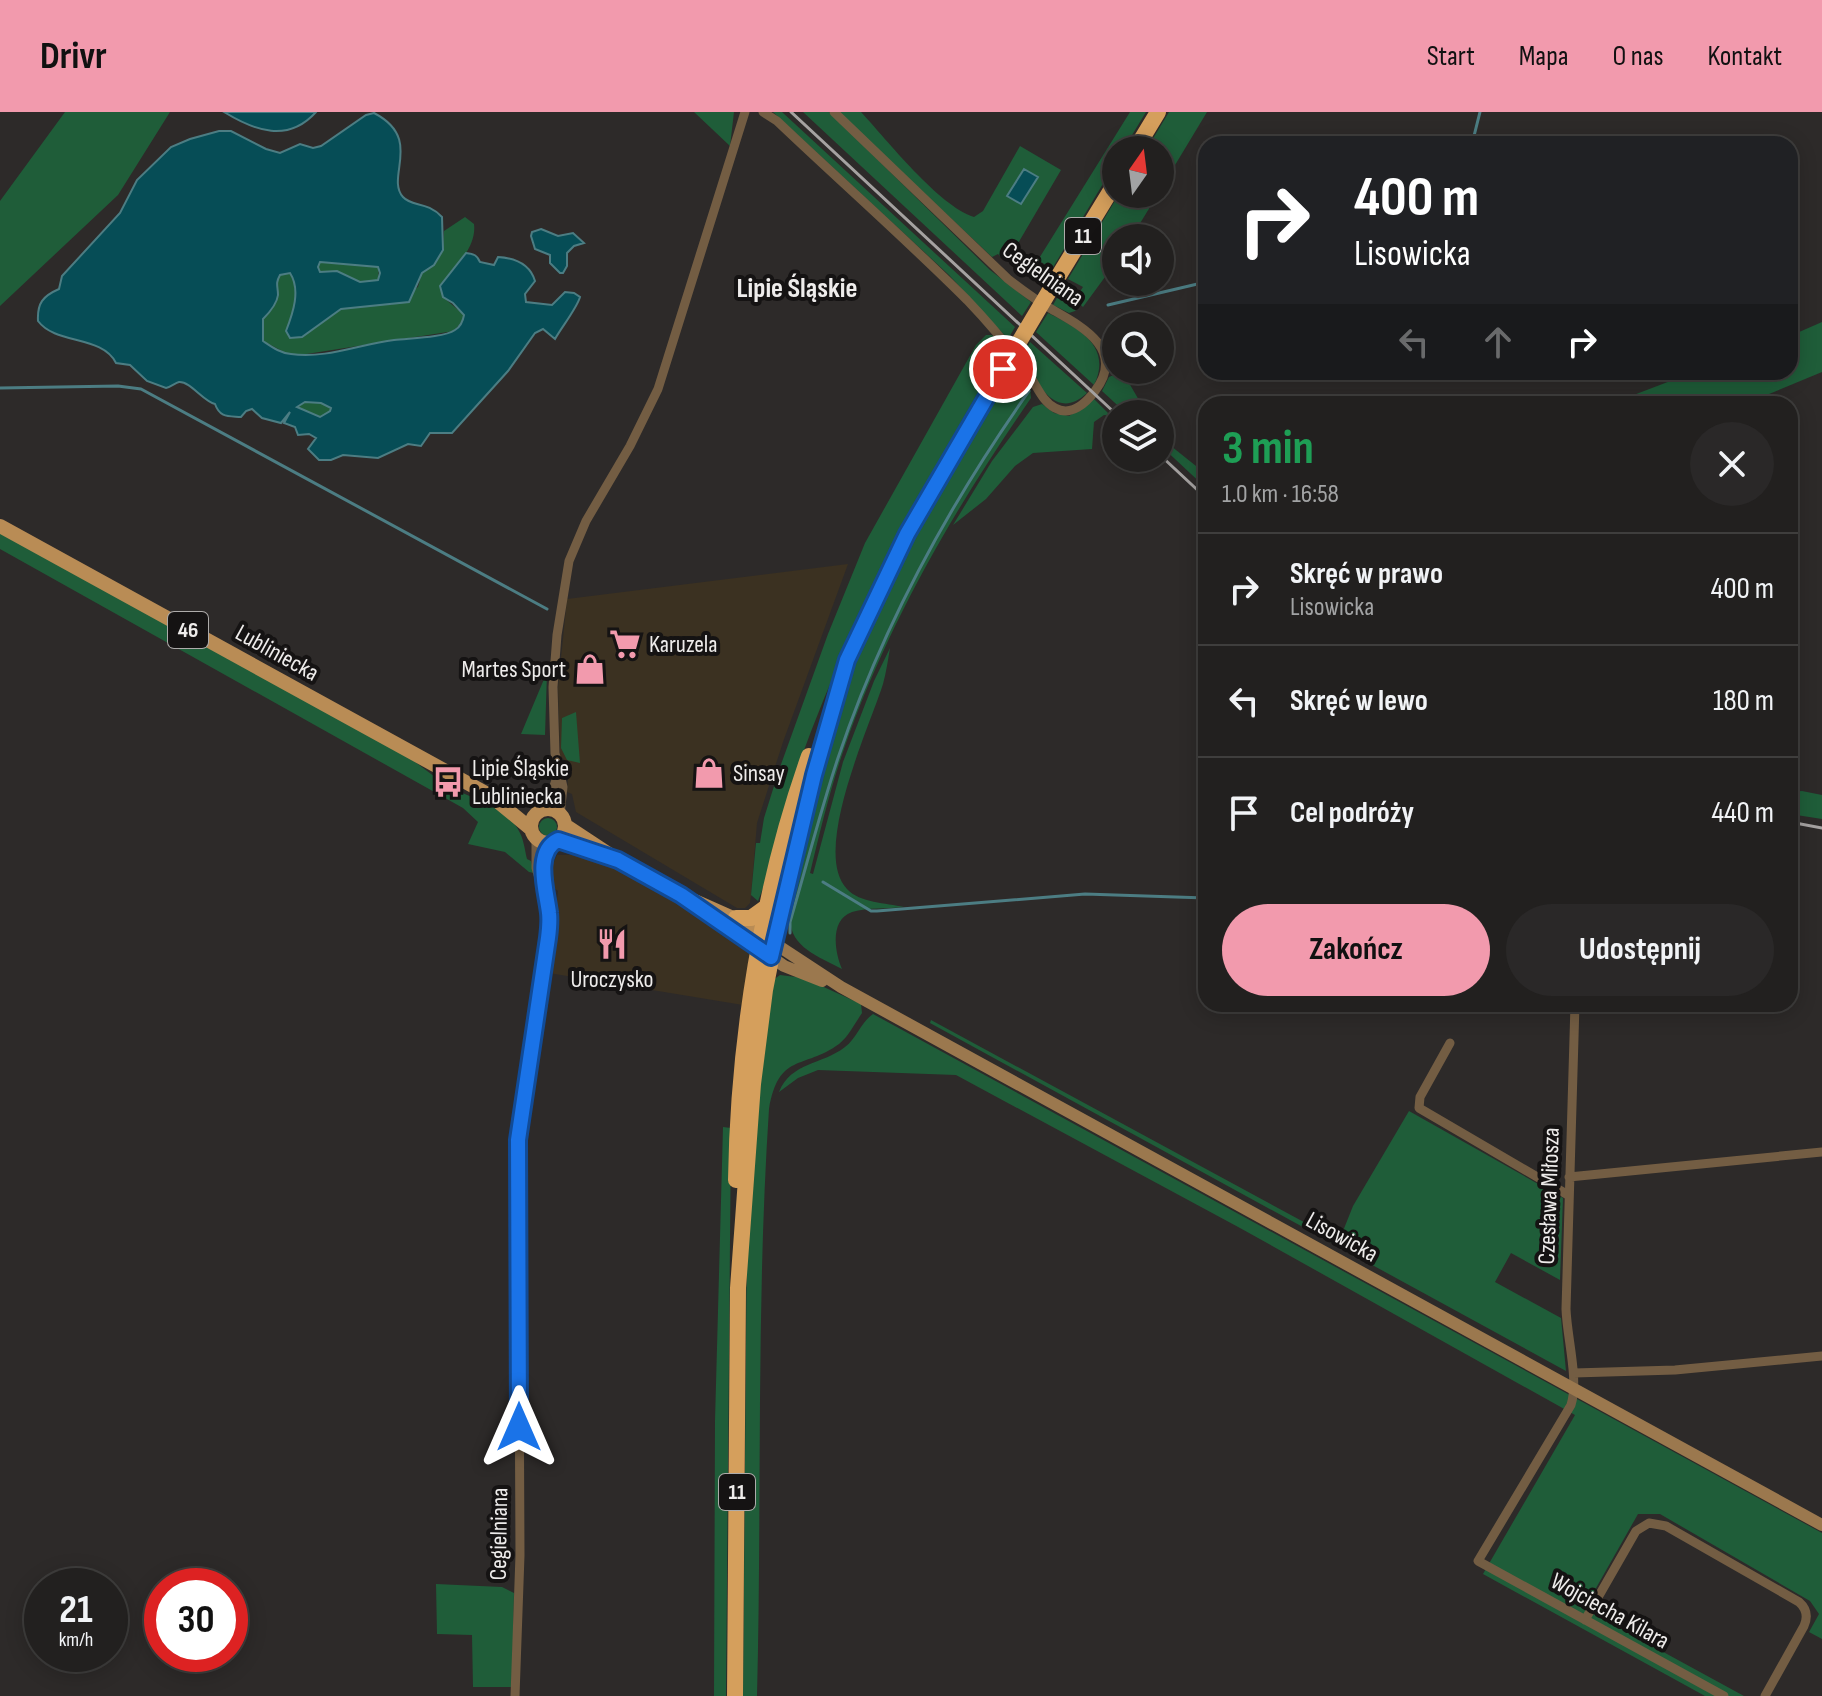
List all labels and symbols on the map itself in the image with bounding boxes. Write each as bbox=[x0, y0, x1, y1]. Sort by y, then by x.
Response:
north arrow bbox=[1102, 136, 1174, 208]
road number: 11 bbox=[1065, 218, 1101, 254]
street label: Cegielniana bbox=[997, 236, 1089, 312]
district label: Lipie Śląskie bbox=[737, 272, 857, 305]
pin bbox=[969, 335, 1037, 403]
road number: 46 bbox=[168, 612, 208, 648]
street label: Lubliniecka bbox=[230, 618, 324, 688]
supermarket icon: Karuzela bbox=[608, 627, 642, 661]
place label: Karuzela bbox=[649, 630, 718, 659]
shop icon: Martes Sport bbox=[573, 652, 607, 686]
place label: Martes Sport bbox=[461, 655, 566, 684]
place label: Lipie Śląskie Lubliniecka bbox=[472, 754, 569, 811]
shop icon: Sinsay bbox=[692, 756, 726, 790]
place label: Sinsay bbox=[733, 759, 785, 788]
bus stop icon: Lipie Śląskie Lubliniecka bbox=[431, 765, 465, 799]
restaurant icon: Uroczysko bbox=[595, 927, 629, 961]
place label: Uroczysko bbox=[570, 965, 654, 994]
street label: Czesława Miłosza bbox=[1532, 1127, 1566, 1265]
street label: Lisowicka bbox=[1301, 1205, 1383, 1269]
position arrow bbox=[477, 1385, 561, 1469]
road number: 11 bbox=[719, 1474, 755, 1510]
street label: Cegielniana bbox=[484, 1487, 514, 1581]
street label: Wojciecha Kilara bbox=[1546, 1567, 1674, 1655]
speed limit sign: 30 bbox=[144, 1568, 248, 1672]

